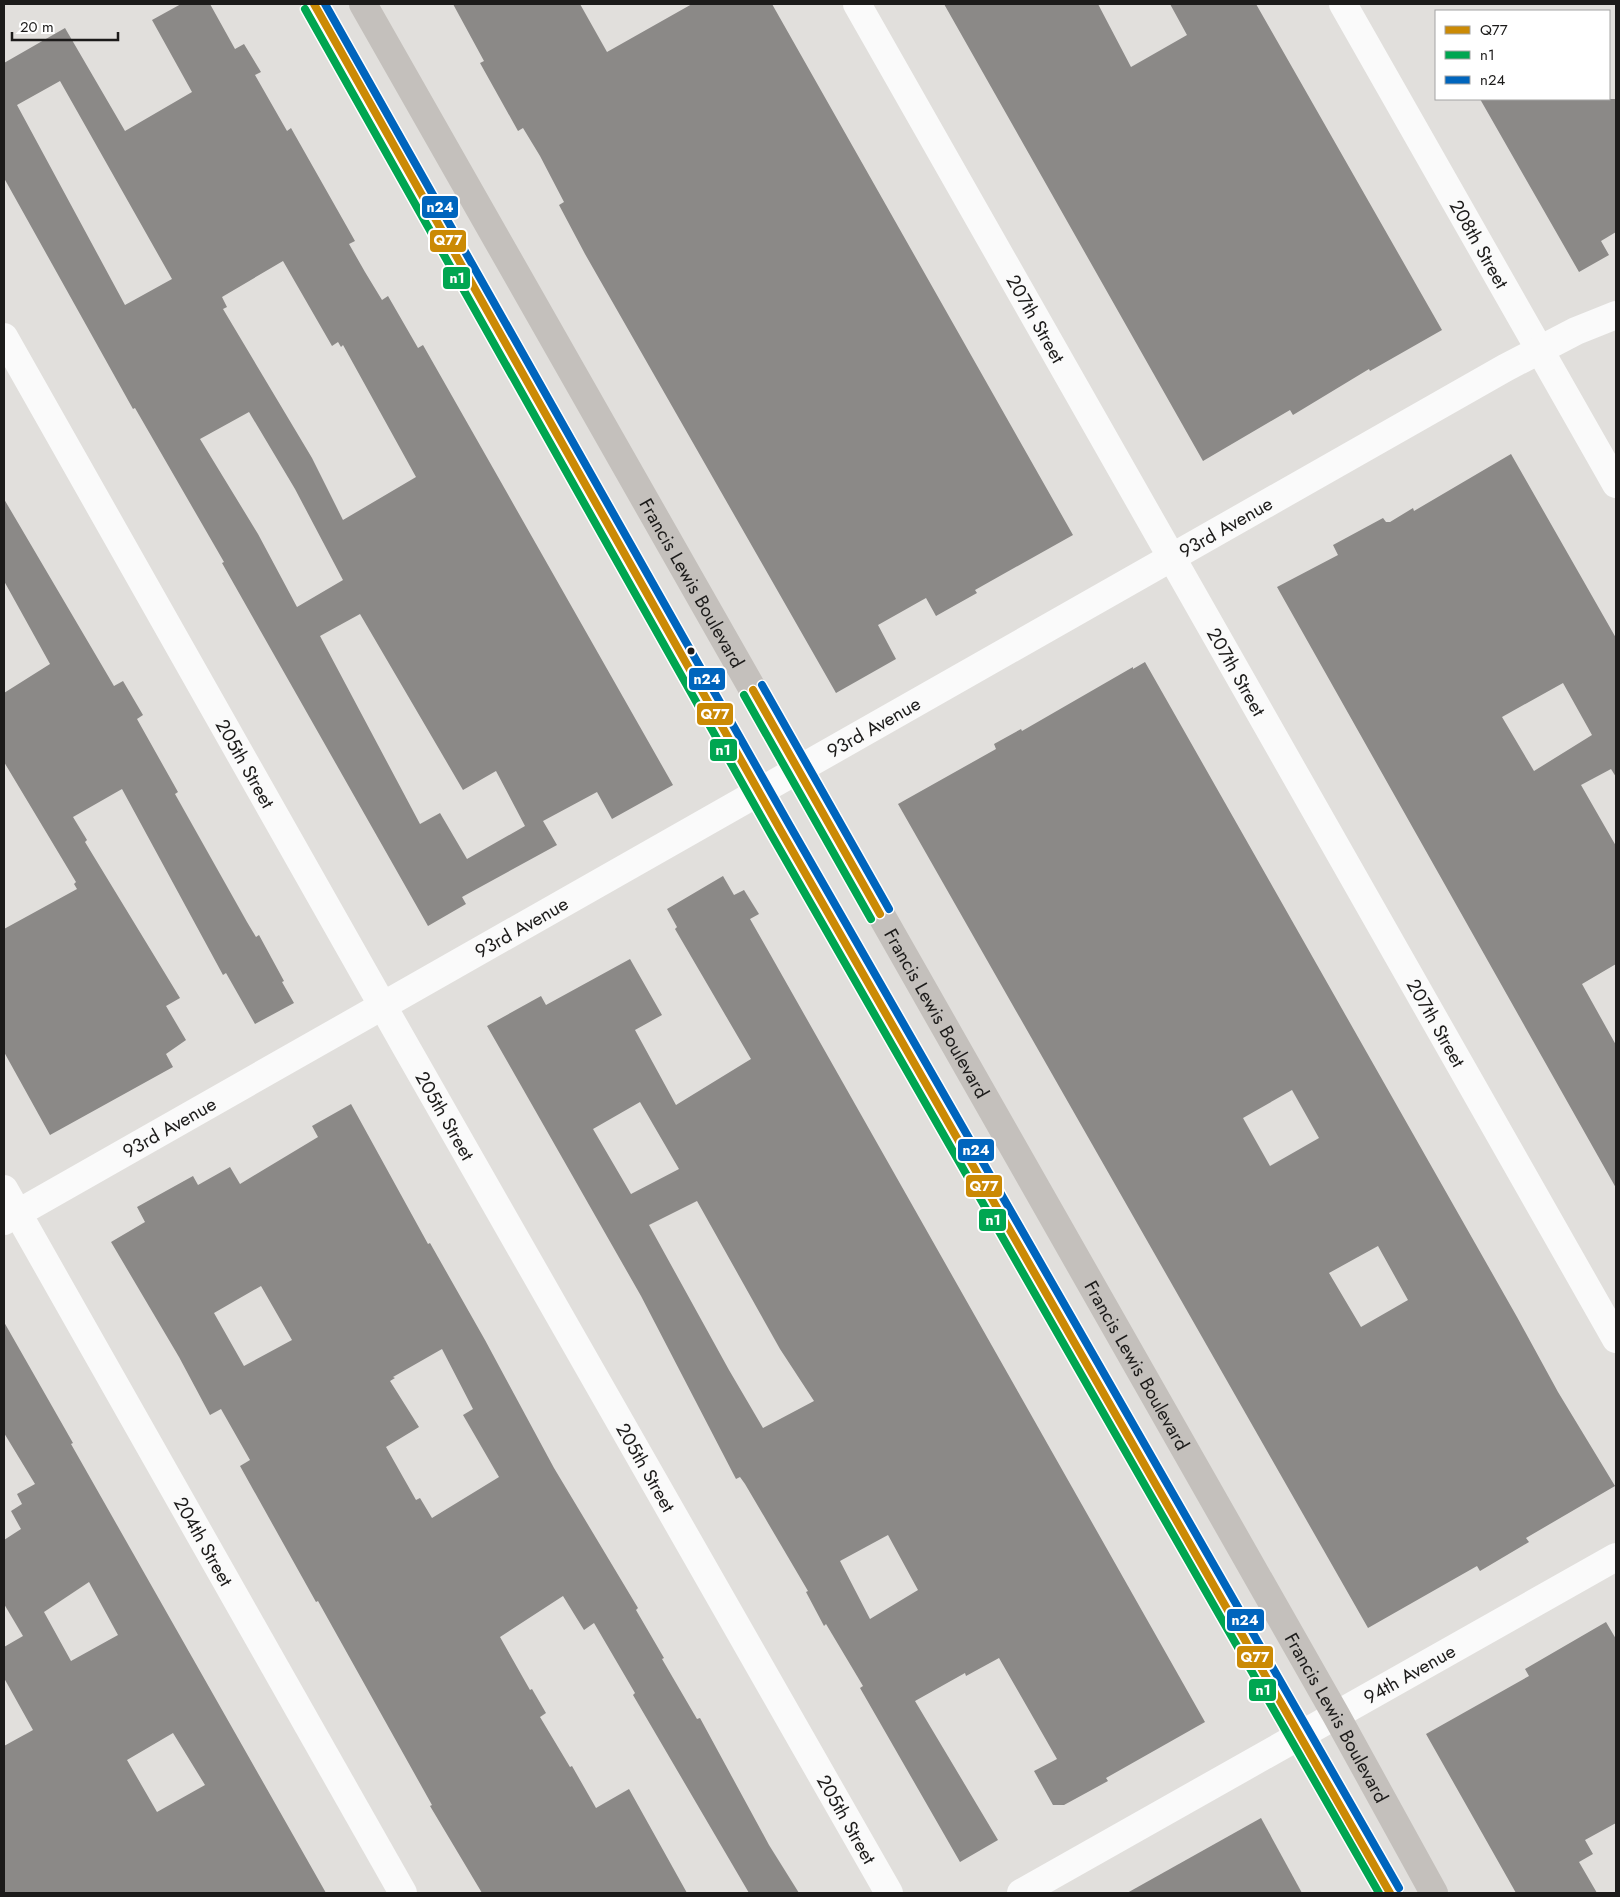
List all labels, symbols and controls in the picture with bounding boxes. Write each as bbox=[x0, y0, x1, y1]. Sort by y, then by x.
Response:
scale bar bbox=[12, 10, 119, 42]
legend bbox=[1435, 10, 1610, 100]
text: 20 m bbox=[20, 16, 54, 38]
text: Q77 bbox=[1480, 19, 1508, 41]
text: n1 bbox=[1480, 44, 1495, 66]
text: n24 bbox=[1480, 69, 1505, 91]
line badge: n24 bbox=[421, 195, 459, 219]
street label: 208th Street bbox=[1443, 195, 1515, 294]
text: n24 bbox=[426, 197, 454, 217]
line badge: Q77 bbox=[429, 229, 467, 253]
text: Q77 bbox=[434, 230, 463, 250]
line badge: n1 bbox=[442, 266, 471, 290]
text: n1 bbox=[449, 268, 465, 288]
street label: 207th Street bbox=[1000, 270, 1072, 369]
street label: 93rd Avenue bbox=[1174, 490, 1278, 565]
street label: Francis Lewis Boulevard bbox=[633, 493, 751, 673]
street label: 207th Street bbox=[1200, 623, 1272, 721]
unlabelled marker bbox=[686, 646, 696, 656]
line badge: n24 bbox=[688, 667, 726, 691]
text: n24 bbox=[693, 669, 721, 689]
street label: 93rd Avenue bbox=[822, 690, 926, 765]
line badge: Q77 bbox=[696, 702, 734, 726]
text: Q77 bbox=[701, 704, 730, 724]
street label: 205th Street bbox=[209, 714, 281, 814]
line badge: n1 bbox=[709, 738, 738, 762]
text: n1 bbox=[715, 740, 731, 760]
street label: 93rd Avenue bbox=[470, 890, 573, 965]
street label: Francis Lewis Boulevard bbox=[877, 924, 995, 1103]
street label: 207th Street bbox=[1400, 974, 1472, 1073]
street label: 205th Street bbox=[409, 1066, 481, 1166]
street label: 93rd Avenue bbox=[118, 1090, 221, 1165]
line badge: n24 bbox=[957, 1138, 995, 1162]
text: n24 bbox=[962, 1140, 990, 1160]
line badge: Q77 bbox=[965, 1174, 1003, 1198]
text: Q77 bbox=[970, 1176, 999, 1196]
line badge: n1 bbox=[978, 1208, 1007, 1232]
text: n1 bbox=[985, 1210, 1001, 1230]
street label: Francis Lewis Boulevard bbox=[1078, 1276, 1196, 1455]
street label: 205th Street bbox=[609, 1418, 682, 1518]
street label: 204th Street bbox=[167, 1492, 240, 1592]
line badge: n24 bbox=[1226, 1608, 1265, 1632]
text: n24 bbox=[1231, 1610, 1259, 1630]
street label: Francis Lewis Boulevard bbox=[1278, 1628, 1395, 1808]
street label: 94th Avenue bbox=[1359, 1637, 1461, 1711]
line badge: Q77 bbox=[1236, 1645, 1274, 1669]
text: Q77 bbox=[1241, 1647, 1270, 1667]
line badge: n1 bbox=[1248, 1678, 1277, 1702]
text: n1 bbox=[1255, 1680, 1271, 1700]
street label: 205th Street bbox=[810, 1770, 883, 1869]

